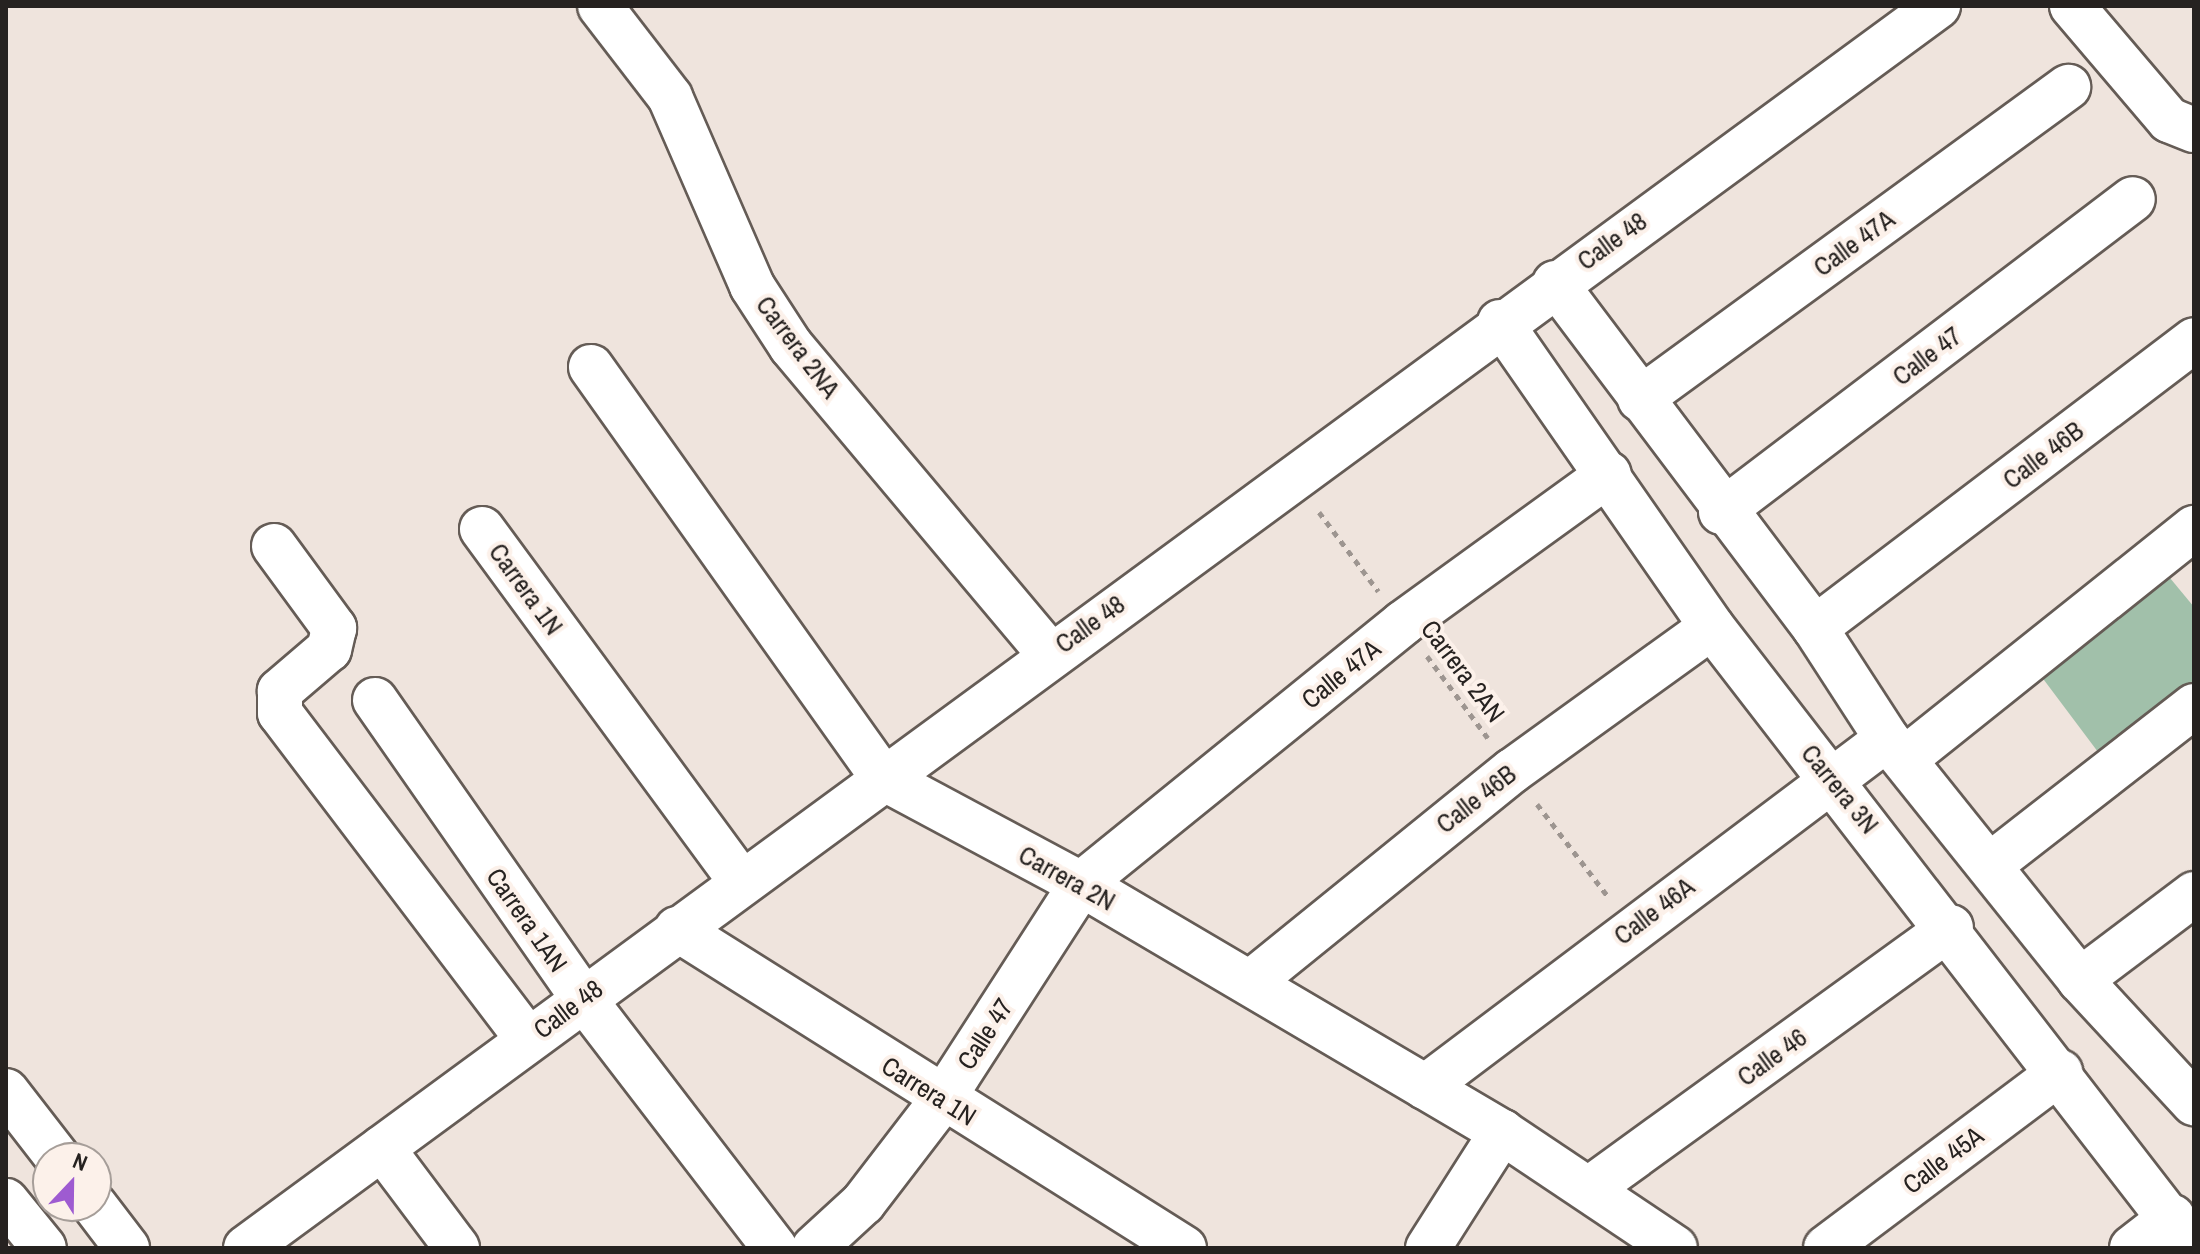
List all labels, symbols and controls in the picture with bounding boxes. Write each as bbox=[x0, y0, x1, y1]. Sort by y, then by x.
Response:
street label: Calle 47A bbox=[1807, 203, 1901, 283]
street label: Calle 48 bbox=[1571, 205, 1653, 277]
street label: Carrera 2NA bbox=[750, 290, 846, 404]
street label: Calle 47 bbox=[1886, 320, 1968, 392]
street label: Calle 46B bbox=[1997, 415, 2089, 495]
street label: Carrera 1N bbox=[482, 537, 570, 641]
street label: Calle 48 bbox=[1049, 588, 1131, 660]
street label: Carrera 2AN bbox=[1415, 614, 1511, 728]
street label: Calle 47A bbox=[1295, 633, 1387, 715]
street label: Carrera 3N bbox=[1795, 738, 1885, 840]
street label: Calle 46B bbox=[1430, 758, 1522, 840]
street label: Carrera 2N bbox=[1013, 839, 1121, 917]
street label: Carrera 1AN bbox=[480, 862, 574, 978]
street label: Calle 46A bbox=[1608, 871, 1700, 951]
street label: Calle 48 bbox=[527, 973, 609, 1045]
street label: Calle 47 bbox=[951, 993, 1019, 1075]
street label: Calle 46 bbox=[1731, 1021, 1813, 1093]
street label: Carrera 1N bbox=[876, 1050, 982, 1132]
street label: Calle 45A bbox=[1897, 1120, 1989, 1200]
north arrow bbox=[32, 1142, 112, 1222]
text: N bbox=[69, 1145, 92, 1178]

